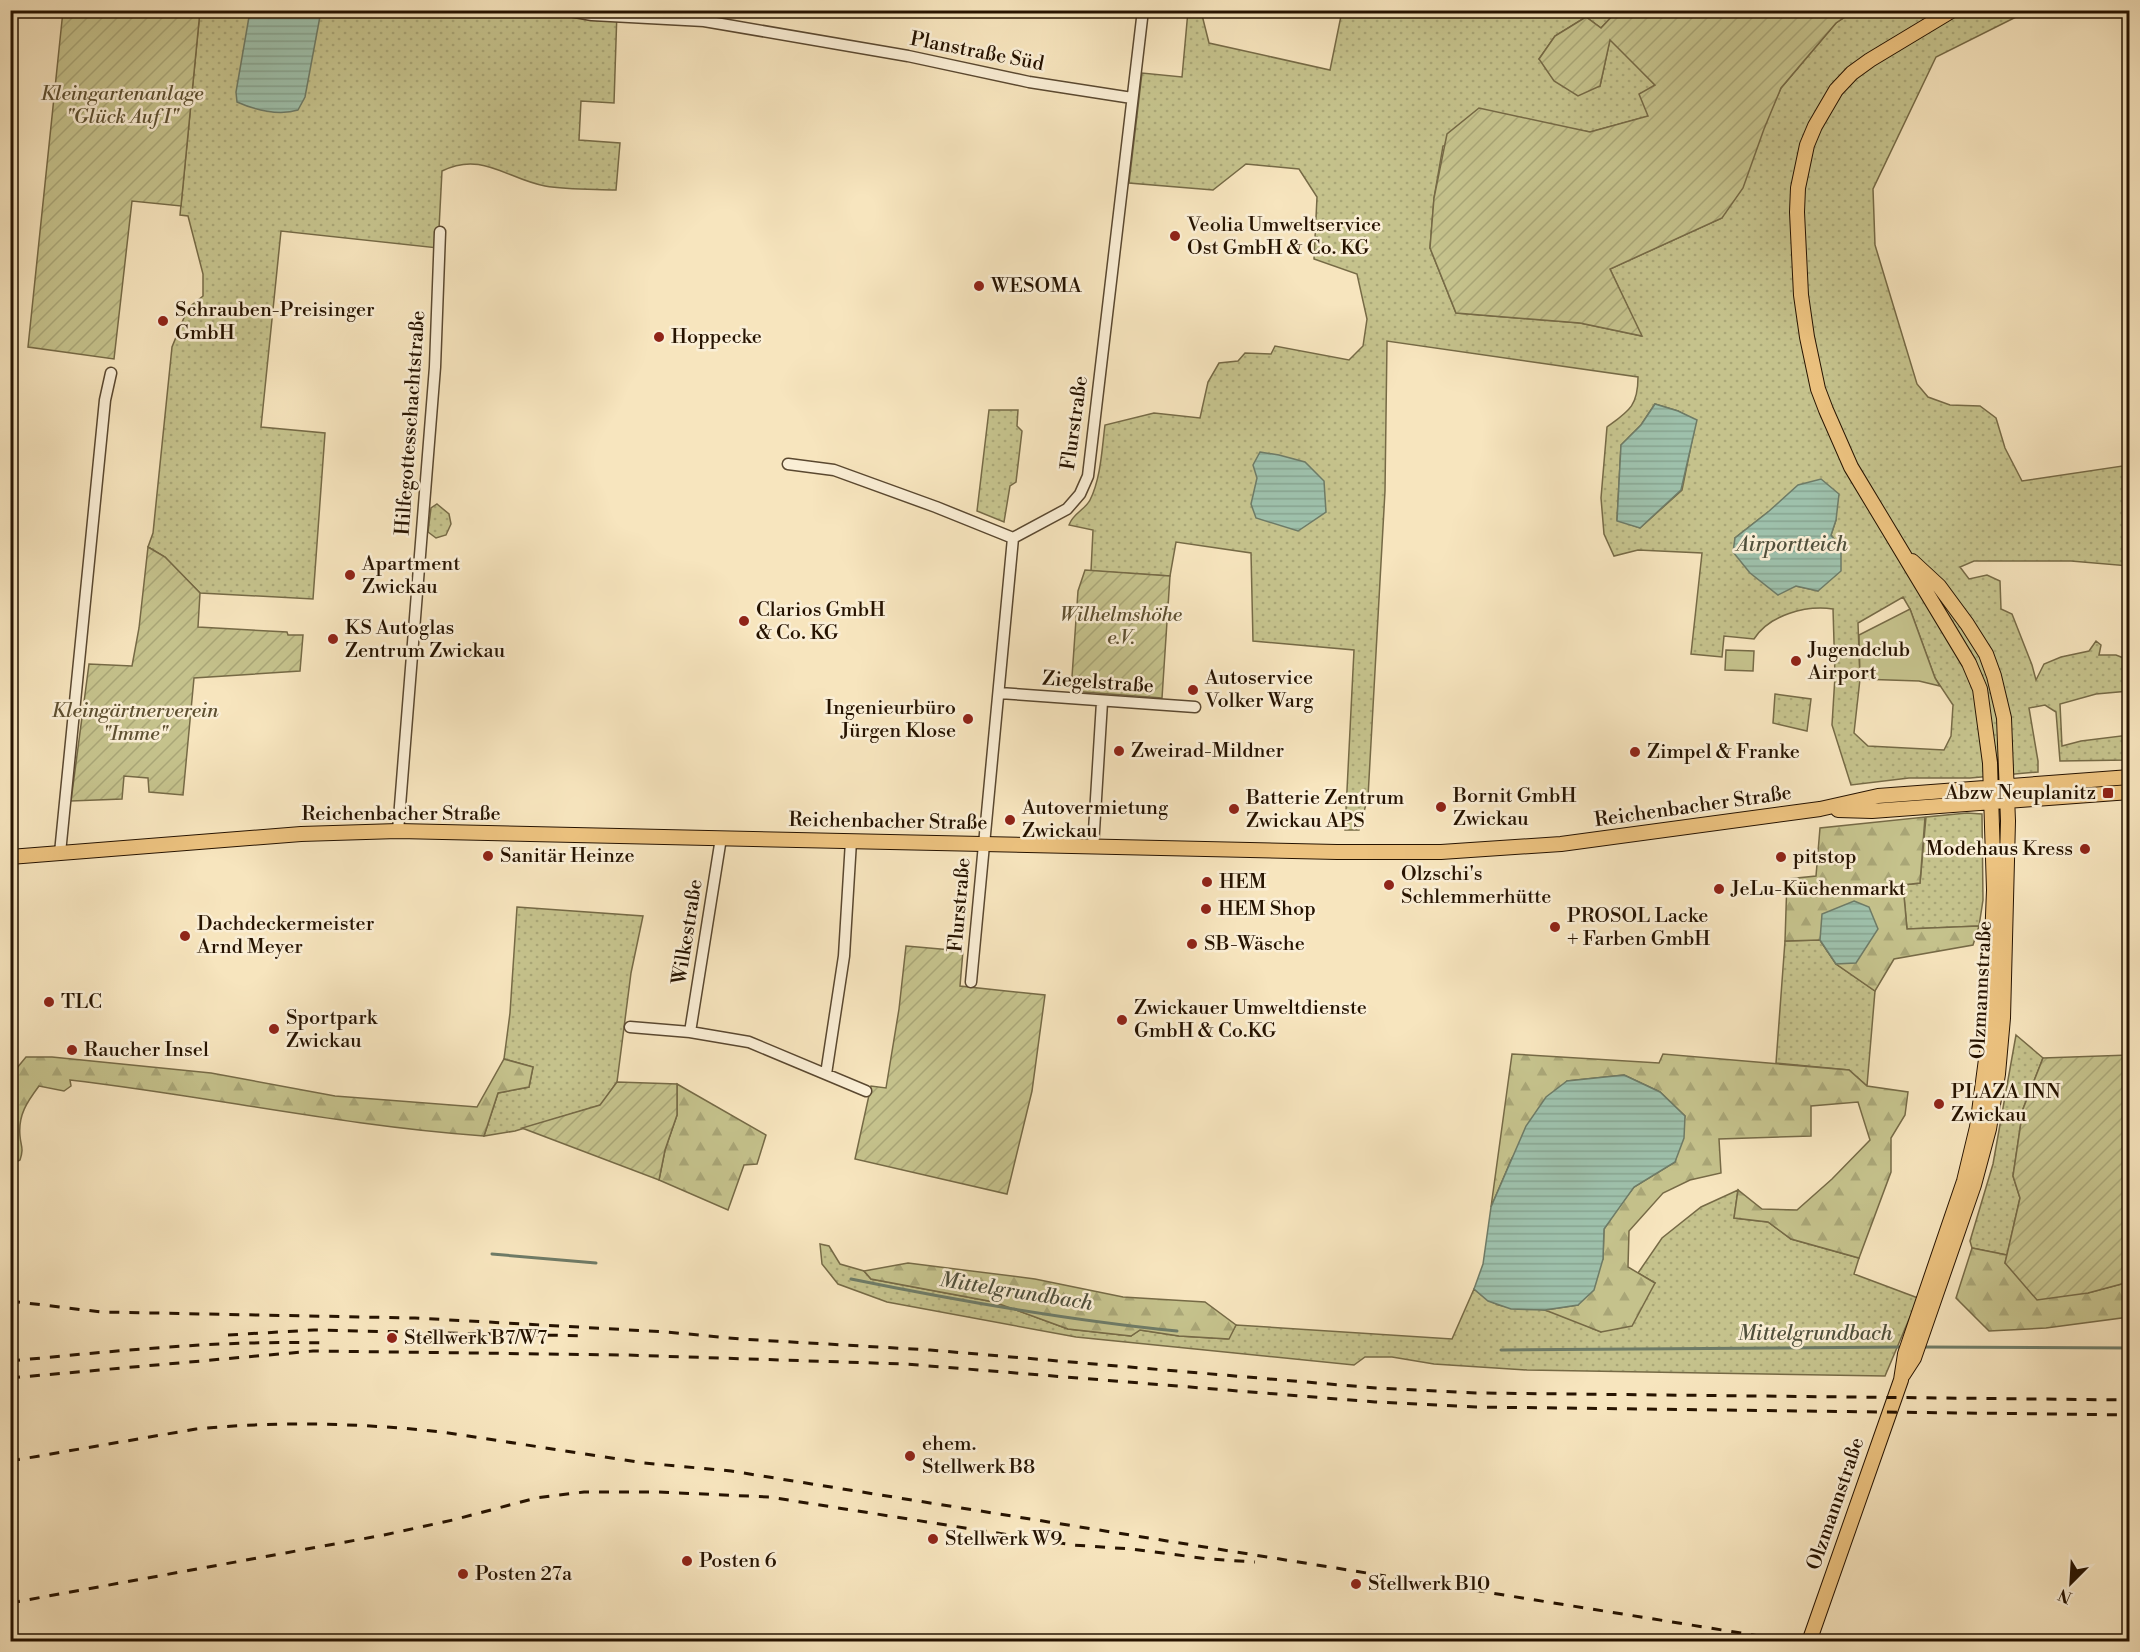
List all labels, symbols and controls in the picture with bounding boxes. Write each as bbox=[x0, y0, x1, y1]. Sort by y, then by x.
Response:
street label: Planstraße Süd bbox=[908, 27, 1047, 77]
park label: Kleingartenanlage "Glück Auf I" bbox=[40, 82, 204, 130]
place label: Veolia Umweltservice Ost GmbH & Co. KG bbox=[1186, 213, 1381, 261]
marker: Veolia Umweltservice Ost GmbH & Co. KG bbox=[1168, 229, 1182, 243]
place label: WESOMA bbox=[990, 274, 1083, 299]
marker: WESOMA bbox=[972, 279, 986, 293]
place label: Schrauben-Preisinger GmbH bbox=[175, 298, 375, 346]
street label: Hilfegottesschachtstraße bbox=[391, 310, 431, 536]
marker: Schrauben-Preisinger GmbH bbox=[156, 314, 170, 328]
place label: Hoppecke bbox=[671, 325, 762, 350]
marker: Hoppecke bbox=[652, 330, 666, 344]
street label: Flurstraße bbox=[1056, 374, 1094, 472]
water label: Airportteich bbox=[1734, 532, 1848, 558]
place label: Apartment Zwickau bbox=[361, 552, 460, 600]
marker: Apartment Zwickau bbox=[343, 568, 357, 582]
place label: Clarios GmbH & Co. KG bbox=[756, 598, 885, 646]
park label: Wilhelmshöhe e.V. bbox=[1060, 603, 1183, 651]
marker: Clarios GmbH & Co. KG bbox=[737, 614, 751, 628]
place label: KS Autoglas Zentrum Zwickau bbox=[345, 616, 506, 664]
marker: KS Autoglas Zentrum Zwickau bbox=[326, 632, 340, 646]
place label: Jugendclub Airport bbox=[1807, 638, 1910, 686]
marker: Jugendclub Airport bbox=[1789, 654, 1803, 668]
place label: Autoservice Volker Warg bbox=[1204, 666, 1314, 714]
street label: Ziegelstraße bbox=[1041, 667, 1155, 699]
marker: Autoservice Volker Warg bbox=[1186, 683, 1200, 697]
place label: Ingenieurbüro Jürgen Klose bbox=[825, 696, 956, 744]
park label: Kleingärtnerverein "Imme" bbox=[52, 699, 219, 747]
marker: Ingenieurbüro Jürgen Klose bbox=[961, 712, 975, 726]
place label: Zweirad-Mildner bbox=[1131, 739, 1285, 764]
place label: Zimpel & Franke bbox=[1647, 740, 1800, 765]
marker: Zweirad-Mildner bbox=[1112, 744, 1126, 758]
marker: Zimpel & Franke bbox=[1628, 745, 1642, 759]
street label: Reichenbacher Straße bbox=[1593, 781, 1793, 833]
place label: Abzw Neuplanitz bbox=[1944, 781, 2096, 806]
place label: Bornit GmbH Zwickau bbox=[1452, 784, 1576, 832]
place label: Batterie Zentrum Zwickau APS bbox=[1245, 786, 1405, 834]
marker: Abzw Neuplanitz bbox=[2101, 786, 2115, 800]
place label: Autovermietung Zwickau bbox=[1021, 796, 1169, 844]
marker: Bornit GmbH Zwickau bbox=[1434, 800, 1448, 814]
street label: Reichenbacher Straße bbox=[301, 802, 501, 827]
marker: Batterie Zentrum Zwickau APS bbox=[1227, 802, 1241, 816]
street label: Reichenbacher Straße bbox=[788, 808, 988, 836]
marker: Autovermietung Zwickau bbox=[1003, 813, 1017, 827]
place label: Modehaus Kress bbox=[1926, 837, 2073, 862]
marker: Modehaus Kress bbox=[2078, 842, 2092, 856]
place label: Sanitär Heinze bbox=[500, 844, 635, 869]
place label: pitstop bbox=[1793, 845, 1857, 870]
marker: Sanitär Heinze bbox=[481, 849, 495, 863]
marker: pitstop bbox=[1774, 850, 1788, 864]
street label: Flurstraße bbox=[943, 857, 977, 953]
place label: Olzschi's Schlemmerhütte bbox=[1401, 862, 1551, 910]
place label: HEM bbox=[1219, 870, 1267, 895]
marker: HEM bbox=[1200, 875, 1214, 889]
place label: JeLu-Küchenmarkt bbox=[1730, 877, 1906, 902]
street label: Wilkestraße bbox=[667, 878, 709, 987]
marker: Olzschi's Schlemmerhütte bbox=[1382, 878, 1396, 892]
marker: JeLu-Küchenmarkt bbox=[1712, 882, 1726, 896]
place label: HEM Shop bbox=[1218, 897, 1316, 922]
marker: HEM Shop bbox=[1199, 902, 1213, 916]
place label: PROSOL Lacke + Farben GmbH bbox=[1567, 904, 1710, 952]
place label: Dachdeckermeister Arnd Meyer bbox=[196, 912, 375, 960]
marker: PROSOL Lacke + Farben GmbH bbox=[1548, 920, 1562, 934]
street label: Olzmannstraße bbox=[1966, 920, 1998, 1060]
marker: Dachdeckermeister Arnd Meyer bbox=[178, 929, 192, 943]
place label: SB-Wäsche bbox=[1204, 932, 1305, 957]
marker: SB-Wäsche bbox=[1185, 937, 1199, 951]
place label: TLC bbox=[61, 990, 102, 1015]
marker: TLC bbox=[42, 995, 56, 1009]
place label: Zwickauer Umweltdienste GmbH & Co.KG bbox=[1134, 996, 1367, 1044]
place label: Sportpark Zwickau bbox=[286, 1006, 379, 1054]
marker: Zwickauer Umweltdienste GmbH & Co.KG bbox=[1115, 1013, 1129, 1027]
marker: Sportpark Zwickau bbox=[267, 1022, 281, 1036]
place label: Raucher Insel bbox=[84, 1038, 209, 1063]
marker: Raucher Insel bbox=[65, 1043, 79, 1057]
place label: PLAZA INN Zwickau bbox=[1951, 1080, 2061, 1128]
marker: PLAZA INN Zwickau bbox=[1932, 1097, 1946, 1111]
water label: Mittelgrundbach bbox=[938, 1267, 1095, 1317]
water label: Mittelgrundbach bbox=[1738, 1321, 1893, 1347]
place label: Stellwerk B7/W7 bbox=[404, 1326, 547, 1351]
marker: Stellwerk B7/W7 bbox=[385, 1331, 399, 1345]
place label: ehem. Stellwerk B8 bbox=[922, 1432, 1035, 1480]
street label: Olzmannstraße bbox=[1802, 1434, 1870, 1574]
marker: ehem. Stellwerk B8 bbox=[903, 1449, 917, 1463]
place label: Stellwerk W9 bbox=[945, 1527, 1062, 1552]
marker: Stellwerk W9 bbox=[926, 1532, 940, 1546]
place label: Posten 6 bbox=[699, 1549, 777, 1574]
north arrow bbox=[2041, 1553, 2101, 1613]
marker: Posten 6 bbox=[680, 1554, 694, 1568]
place label: Posten 27a bbox=[475, 1562, 573, 1587]
marker: Posten 27a bbox=[456, 1567, 470, 1581]
place label: Stellwerk B10 bbox=[1368, 1572, 1490, 1597]
marker: Stellwerk B10 bbox=[1349, 1577, 1363, 1591]
text: N bbox=[2055, 1584, 2075, 1607]

